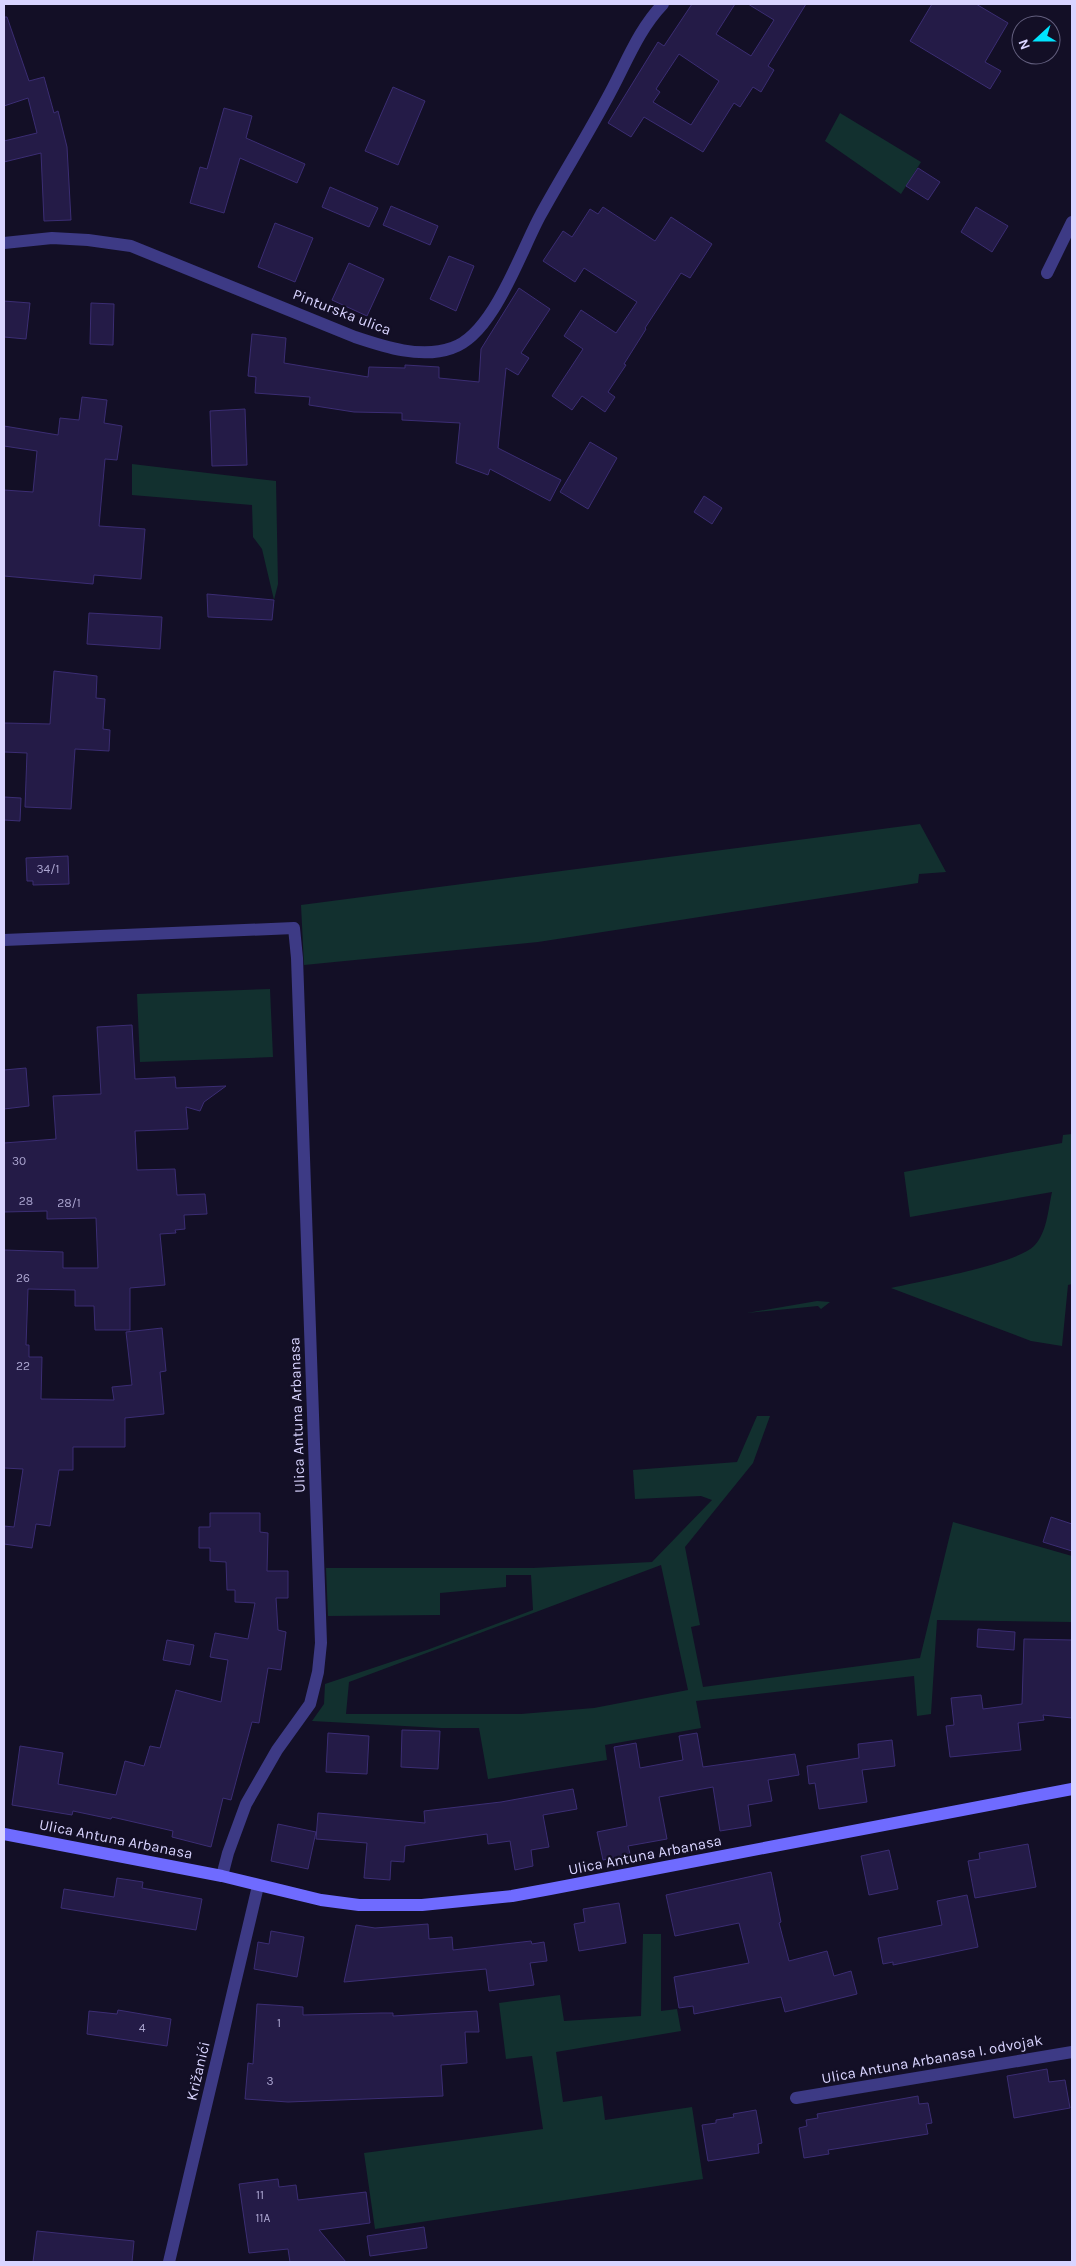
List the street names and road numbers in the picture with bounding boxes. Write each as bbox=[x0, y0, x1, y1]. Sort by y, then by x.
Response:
street label: Pinturska ulica bbox=[290, 285, 394, 339]
street label: Ulica Antuna Arbanasa bbox=[285, 1337, 309, 1493]
street label: Ulica Antuna Arbanasa bbox=[38, 1815, 194, 1863]
street label: Ulica Antuna Arbanasa bbox=[567, 1831, 723, 1879]
street label: Ulica Antuna Arbanasa I. odvojak bbox=[820, 2031, 1044, 2087]
street label: Križanići bbox=[182, 2040, 214, 2102]

